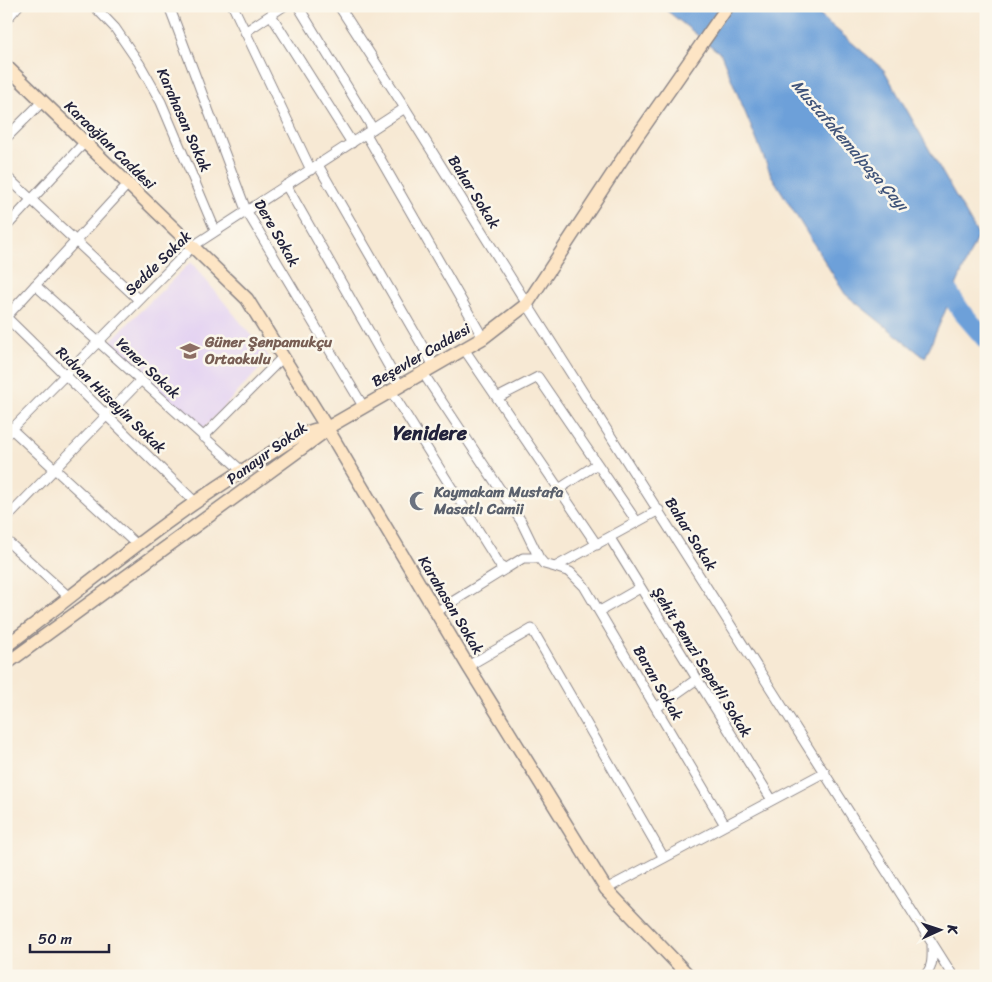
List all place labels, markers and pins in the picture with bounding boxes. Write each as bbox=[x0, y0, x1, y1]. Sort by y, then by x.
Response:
place label: Güner Şenpamukçu Ortaokulu bbox=[204, 329, 333, 372]
school or university icon: Güner Şenpamukçu Ortaokulu bbox=[179, 340, 201, 362]
place label: Kaymakam Mustafa Masatlı Camii bbox=[433, 479, 564, 522]
mosque icon: Kaymakam Mustafa Masatlı Camii bbox=[408, 490, 430, 512]

